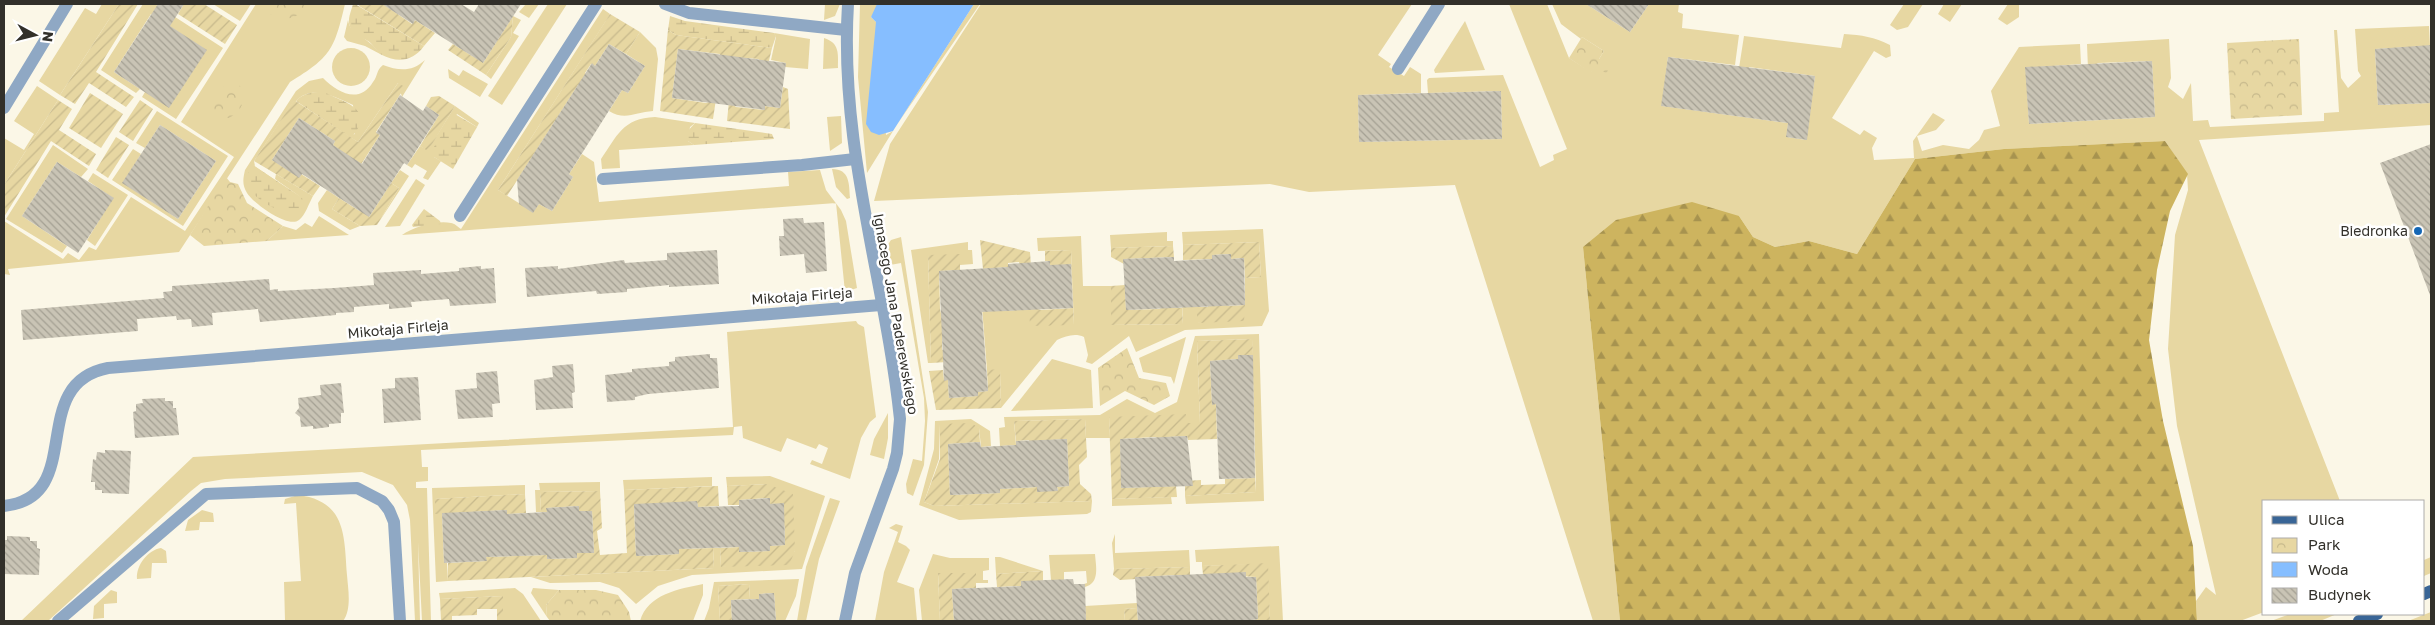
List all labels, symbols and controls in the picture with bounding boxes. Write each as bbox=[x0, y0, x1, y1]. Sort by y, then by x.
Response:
north arrow bbox=[10, 10, 60, 60]
text: N bbox=[39, 30, 57, 43]
street label: Ignacego Jana Paderewskiego bbox=[870, 212, 923, 416]
place label: Biedronka bbox=[2340, 222, 2408, 239]
marker: Biedronka bbox=[2412, 225, 2424, 237]
street label: Mikołaja Firleja bbox=[751, 283, 853, 308]
street label: Mikołaja Firleja bbox=[347, 316, 449, 341]
legend bbox=[2262, 500, 2425, 615]
text: Ulica bbox=[2308, 510, 2344, 528]
text: Park bbox=[2308, 535, 2341, 553]
text: Woda bbox=[2308, 560, 2349, 578]
text: Budynek bbox=[2308, 585, 2372, 603]

